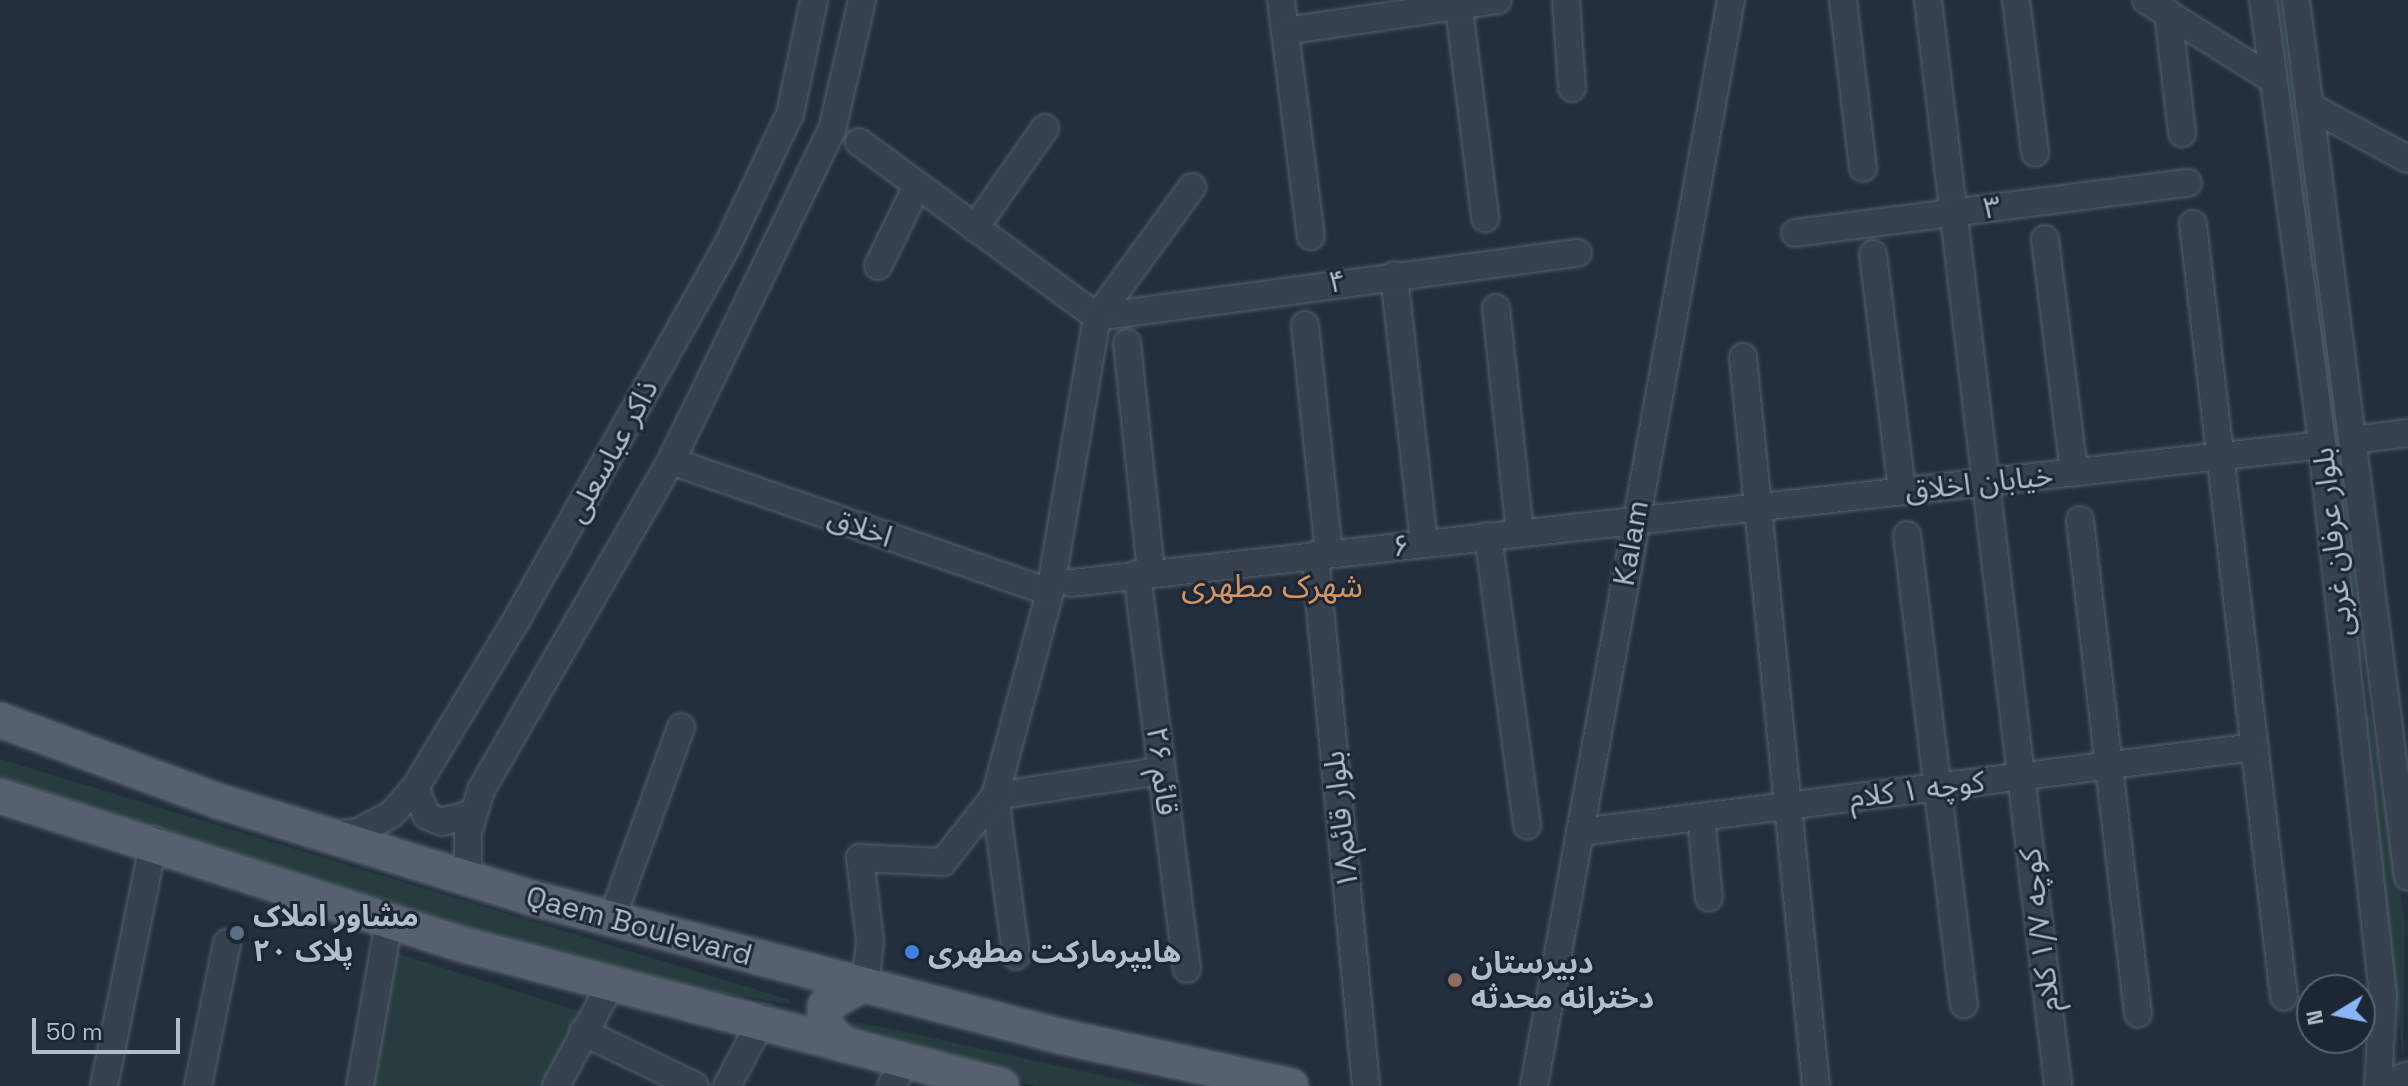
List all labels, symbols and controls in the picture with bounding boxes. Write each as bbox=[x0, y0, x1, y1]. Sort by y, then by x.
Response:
street label: ۳ bbox=[1981, 189, 2003, 227]
street label: ۴ bbox=[1326, 263, 1348, 301]
street label: ذاکر عباسعلی bbox=[558, 373, 666, 529]
street label: بلوار عرفان غربی bbox=[2305, 446, 2361, 638]
street label: خیابان اخلاق bbox=[1903, 457, 2055, 509]
street label: Kalam bbox=[1606, 498, 1656, 588]
street label: اخلاق bbox=[823, 499, 897, 555]
street label: ۶ bbox=[1391, 527, 1411, 565]
district label: شهرک مطهری bbox=[1181, 567, 1363, 605]
street label: قائم ۲۶ bbox=[1139, 725, 1185, 817]
street label: بلوار قائم۱۸ bbox=[1316, 749, 1366, 891]
street label: کوچه ۱ کلام bbox=[1847, 764, 1987, 816]
street label: کوچه ۱/۷ کلام bbox=[2012, 846, 2068, 1014]
street label: Qaem Boulevard bbox=[522, 879, 756, 973]
place label: مشاور املاک پلاک ۲۰ bbox=[253, 898, 419, 968]
marker: مشاور املاک پلاک ۲۰ bbox=[228, 924, 246, 942]
place label: هایپرمارکت مطهری bbox=[928, 934, 1181, 970]
marker: هایپرمارکت مطهری bbox=[903, 943, 921, 961]
place label: دبیرستان دخترانه محدثه bbox=[1471, 945, 1654, 1016]
marker: دبیرستان دخترانه محدثه bbox=[1446, 971, 1464, 989]
north arrow bbox=[2296, 974, 2376, 1054]
scale bar bbox=[36, 1002, 184, 1052]
text: N bbox=[2299, 1008, 2329, 1028]
text: 50 m bbox=[46, 1016, 103, 1047]

